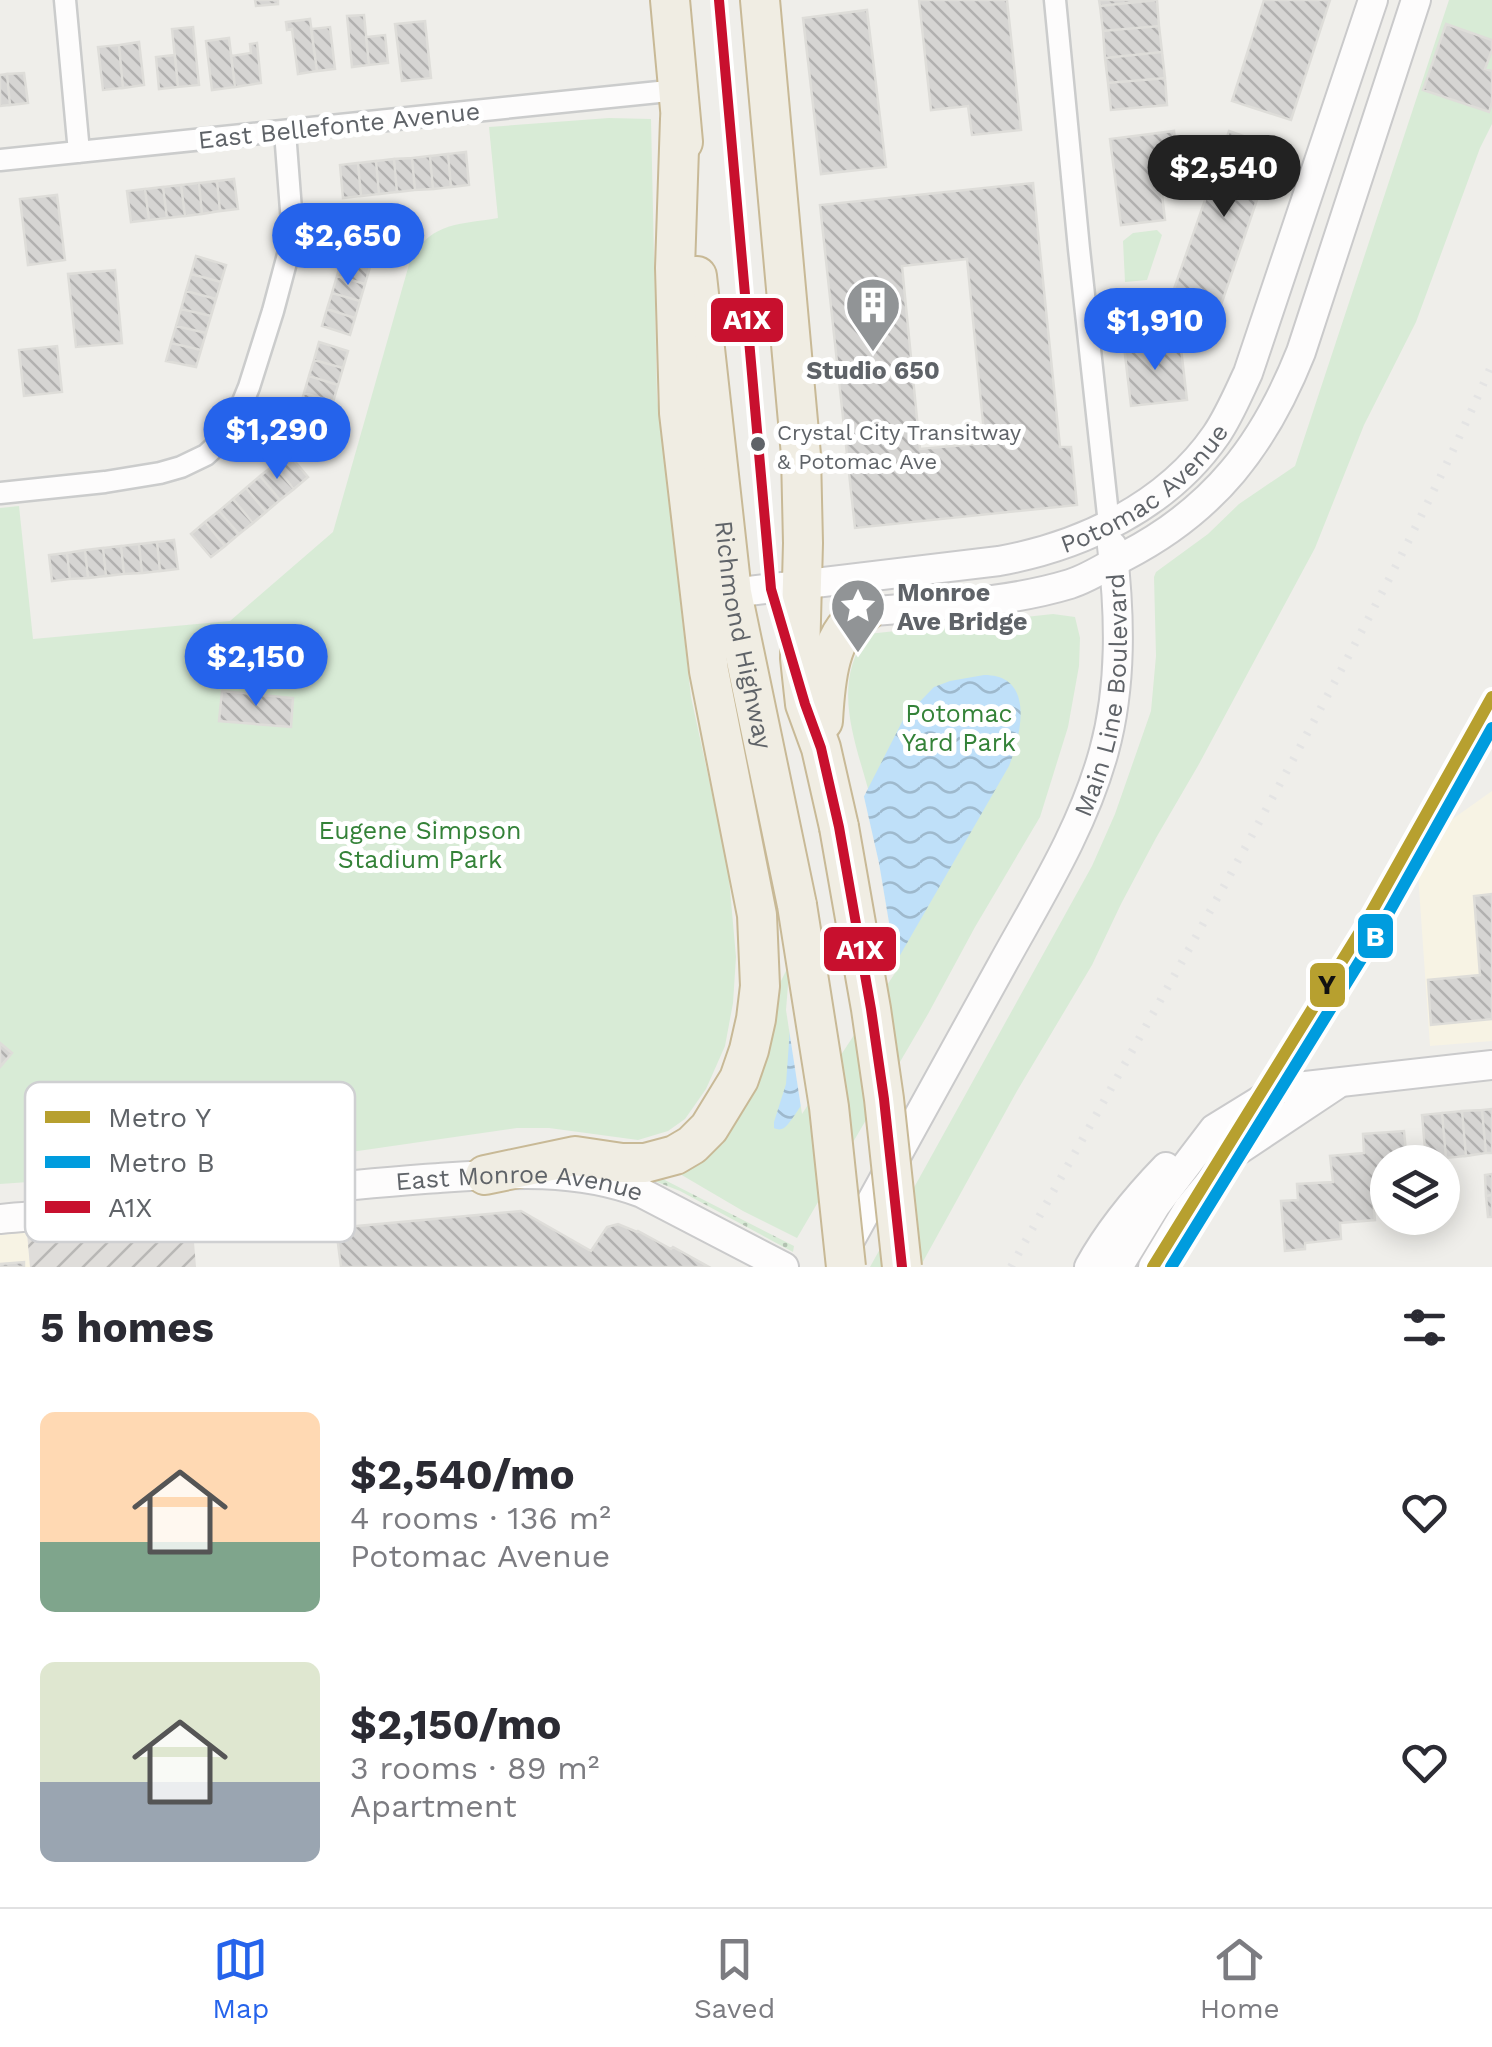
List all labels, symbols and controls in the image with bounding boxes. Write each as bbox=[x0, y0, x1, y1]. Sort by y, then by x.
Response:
street label: East Bellefonte Avenue bbox=[197, 96, 481, 155]
pin: $2,540 bbox=[1143, 135, 1305, 220]
text: $2,540 bbox=[1170, 148, 1278, 186]
pin: $2,650 bbox=[267, 203, 429, 288]
text: $2,650 bbox=[294, 216, 402, 254]
building icon: Studio 650 bbox=[843, 275, 903, 354]
pin: $1,910 bbox=[1074, 288, 1236, 373]
line badge: A1X bbox=[709, 296, 785, 344]
text: $1,910 bbox=[1106, 301, 1204, 339]
text: A1X bbox=[723, 303, 771, 336]
place label: Studio 650 bbox=[806, 356, 940, 385]
pin: $1,290 bbox=[196, 397, 358, 482]
text: $1,290 bbox=[226, 410, 328, 448]
street label: Potomac Avenue bbox=[1057, 419, 1234, 559]
place label: Crystal City Transitway & Potomac Ave bbox=[777, 420, 1022, 474]
marker: Crystal City Transitway & Potomac Ave bbox=[748, 434, 768, 454]
street label: Richmond Highway bbox=[709, 519, 778, 752]
street label: Main Line Boulevard bbox=[1068, 572, 1133, 821]
place icon: Monroe Ave Bridge bbox=[828, 576, 888, 655]
place label: Monroe Ave Bridge bbox=[897, 578, 1027, 636]
pin: $2,150 bbox=[175, 624, 337, 709]
text: $2,150 bbox=[207, 637, 305, 675]
park label: Potomac Yard Park bbox=[902, 699, 1016, 757]
park label: Eugene Simpson Stadium Park bbox=[319, 816, 521, 874]
line badge: B bbox=[1356, 912, 1395, 960]
text: B bbox=[1365, 920, 1385, 953]
line badge: A1X bbox=[822, 925, 898, 973]
text: A1X bbox=[836, 933, 884, 966]
line badge: Y bbox=[1308, 961, 1347, 1009]
text: Y bbox=[1318, 968, 1337, 1001]
legend bbox=[25, 1082, 355, 1242]
text: Metro Y bbox=[108, 1101, 211, 1134]
map controls bbox=[1370, 1145, 1460, 1235]
button: layers bbox=[1370, 1145, 1460, 1235]
text: Metro B bbox=[108, 1146, 215, 1179]
street label: East Monroe Avenue bbox=[394, 1160, 647, 1207]
text: A1X bbox=[108, 1191, 152, 1224]
icon: filters bbox=[1397, 1300, 1452, 1355]
text: 5 homes bbox=[40, 1303, 214, 1352]
text: $2,540/mo bbox=[350, 1450, 575, 1499]
icon: home bbox=[120, 1452, 240, 1572]
icon: heart bbox=[1397, 1485, 1452, 1540]
text: 4 rooms · 136 m² bbox=[350, 1499, 611, 1537]
text: Potomac Avenue bbox=[350, 1537, 610, 1575]
text: $2,150/mo bbox=[350, 1700, 561, 1749]
icon: home bbox=[120, 1702, 240, 1822]
icon: heart bbox=[1397, 1735, 1452, 1790]
text: 3 rooms · 89 m² bbox=[350, 1749, 599, 1787]
text: Apartment bbox=[350, 1787, 517, 1825]
tab: Map bbox=[212, 1932, 269, 2025]
tab: Saved bbox=[694, 1932, 775, 2025]
tab: Home bbox=[1200, 1932, 1280, 2025]

